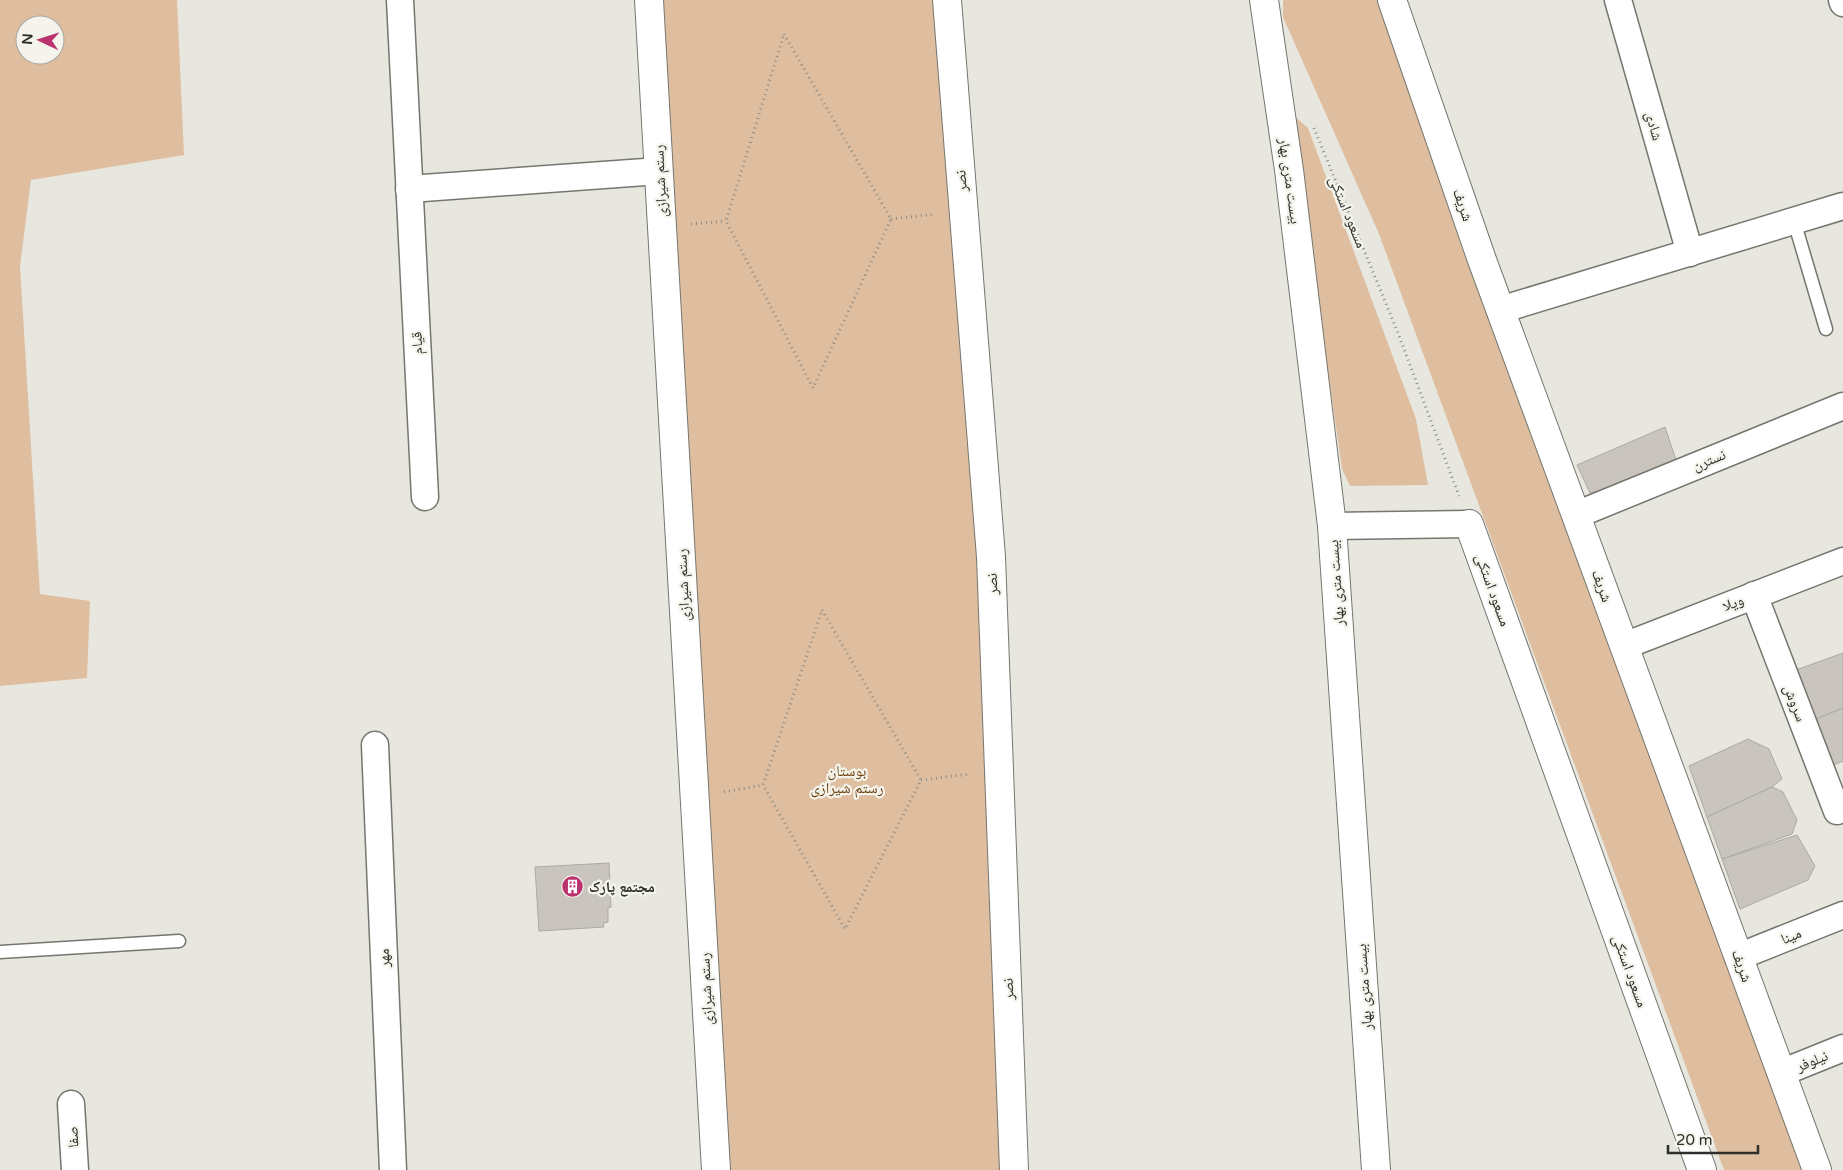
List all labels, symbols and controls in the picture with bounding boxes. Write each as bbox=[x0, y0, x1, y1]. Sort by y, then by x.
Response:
north arrow bbox=[15, 15, 65, 65]
text: N bbox=[19, 33, 36, 45]
street label: شادی bbox=[1640, 110, 1667, 143]
street label: بیست متری بهار bbox=[1274, 136, 1305, 225]
street label: رستم شیرازی bbox=[649, 144, 672, 218]
street label: نصر bbox=[951, 169, 971, 194]
street label: مسعود استکی bbox=[1324, 173, 1371, 251]
street label: شریف bbox=[1449, 186, 1477, 224]
street label: قیام bbox=[407, 331, 428, 355]
street label: نسترن bbox=[1690, 445, 1729, 476]
street label: بیست متری بهار bbox=[1324, 539, 1349, 628]
street label: رستم شیرازی bbox=[672, 548, 695, 622]
street label: مسعود استکی bbox=[1471, 551, 1515, 629]
street label: شریف bbox=[1588, 567, 1616, 605]
street label: نصر bbox=[983, 573, 1001, 596]
street label: ویلا bbox=[1720, 591, 1746, 615]
street label: سروش bbox=[1779, 682, 1810, 725]
park label: بوستان رستم شیرازی bbox=[811, 762, 884, 798]
building icon: مجتمع پارک bbox=[561, 875, 585, 899]
place label: مجتمع پارک bbox=[589, 878, 655, 897]
street label: مینا bbox=[1778, 924, 1804, 948]
street label: مسعود استکی bbox=[1608, 932, 1652, 1010]
street label: بیست متری بهار bbox=[1352, 943, 1377, 1032]
street label: شریف bbox=[1728, 947, 1756, 985]
street label: مهر bbox=[375, 948, 393, 969]
street label: رستم شیرازی bbox=[695, 952, 718, 1026]
street label: نصر bbox=[999, 978, 1017, 1001]
street label: نیلوفر bbox=[1793, 1047, 1830, 1076]
scale bar bbox=[1668, 1122, 1758, 1154]
street label: صفا bbox=[63, 1126, 83, 1148]
text: 20 m bbox=[1676, 1131, 1713, 1149]

